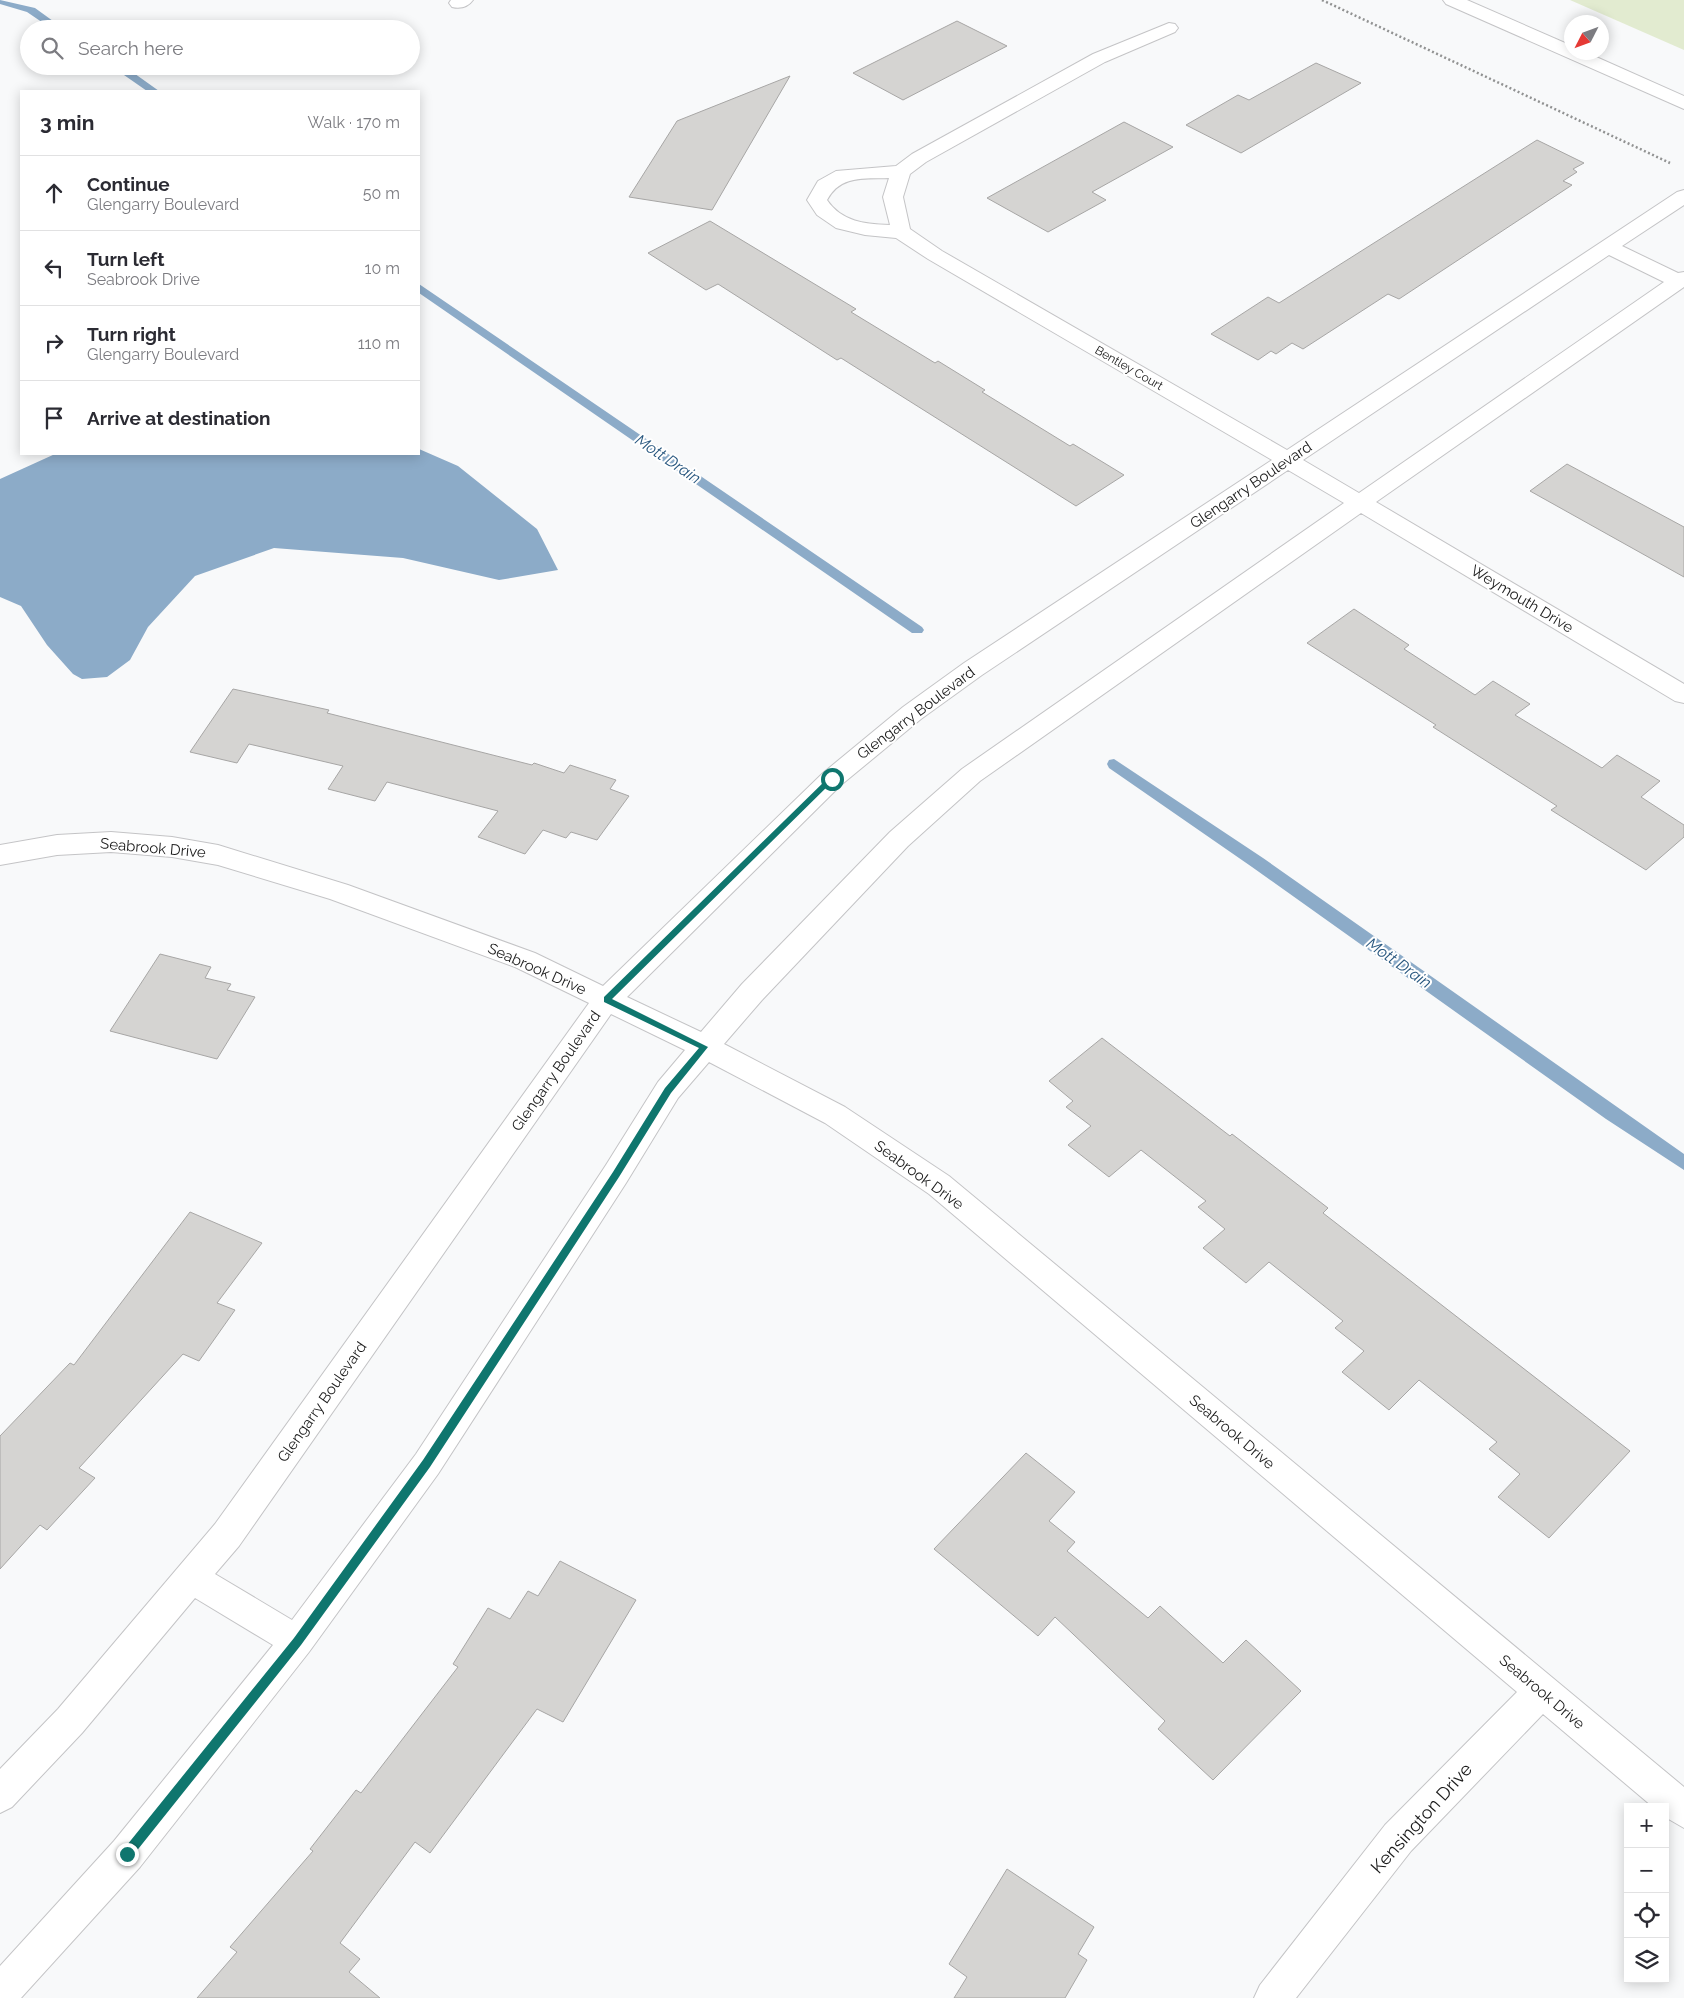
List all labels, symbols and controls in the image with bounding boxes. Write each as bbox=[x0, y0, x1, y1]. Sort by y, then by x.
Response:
north arrow bbox=[1564, 15, 1609, 60]
search box bbox=[20, 20, 420, 75]
icon: search bbox=[38, 34, 66, 62]
text: Search here bbox=[78, 37, 184, 59]
text: 3 min bbox=[40, 110, 94, 135]
text: Walk · 170 m bbox=[308, 113, 400, 132]
text: Continue bbox=[87, 173, 170, 195]
icon: ahead bbox=[40, 179, 68, 207]
text: 50 m bbox=[363, 184, 400, 203]
text: Glengarry Boulevard bbox=[87, 195, 239, 214]
text: Turn left bbox=[87, 248, 164, 270]
icon: left bbox=[40, 254, 68, 282]
text: 10 m bbox=[365, 259, 400, 278]
text: Seabrook Drive bbox=[87, 270, 200, 289]
text: Turn right bbox=[87, 323, 176, 345]
icon: right bbox=[40, 329, 68, 357]
text: 110 m bbox=[358, 334, 400, 353]
street label: Bentley Court bbox=[1093, 343, 1165, 393]
text: Glengarry Boulevard bbox=[87, 345, 239, 364]
icon: arrive bbox=[40, 404, 68, 432]
text: Arrive at destination bbox=[87, 407, 271, 429]
water label: Mott Drain bbox=[632, 430, 704, 488]
street label: Glengarry Boulevard bbox=[1187, 438, 1315, 532]
street label: Weymouth Drive bbox=[1467, 561, 1577, 637]
street label: Glengarry Boulevard bbox=[854, 663, 978, 763]
route start bbox=[821, 768, 844, 791]
street label: Seabrook Drive bbox=[100, 834, 207, 862]
water label: Mott Drain bbox=[1363, 934, 1435, 992]
street label: Seabrook Drive bbox=[485, 939, 589, 999]
street label: Glengarry Boulevard bbox=[508, 1007, 604, 1135]
street label: Seabrook Drive bbox=[871, 1137, 967, 1213]
street label: Glengarry Boulevard bbox=[274, 1338, 370, 1466]
street label: Seabrook Drive bbox=[1186, 1391, 1278, 1473]
street label: Seabrook Drive bbox=[1496, 1651, 1588, 1733]
street label: Kensington Drive bbox=[1366, 1758, 1476, 1877]
map controls bbox=[1624, 1803, 1669, 1983]
button: + bbox=[1624, 1803, 1669, 1848]
route end bbox=[116, 1843, 139, 1866]
button: − bbox=[1624, 1848, 1669, 1893]
button: locate bbox=[1624, 1893, 1669, 1938]
button: layers bbox=[1624, 1938, 1669, 1983]

